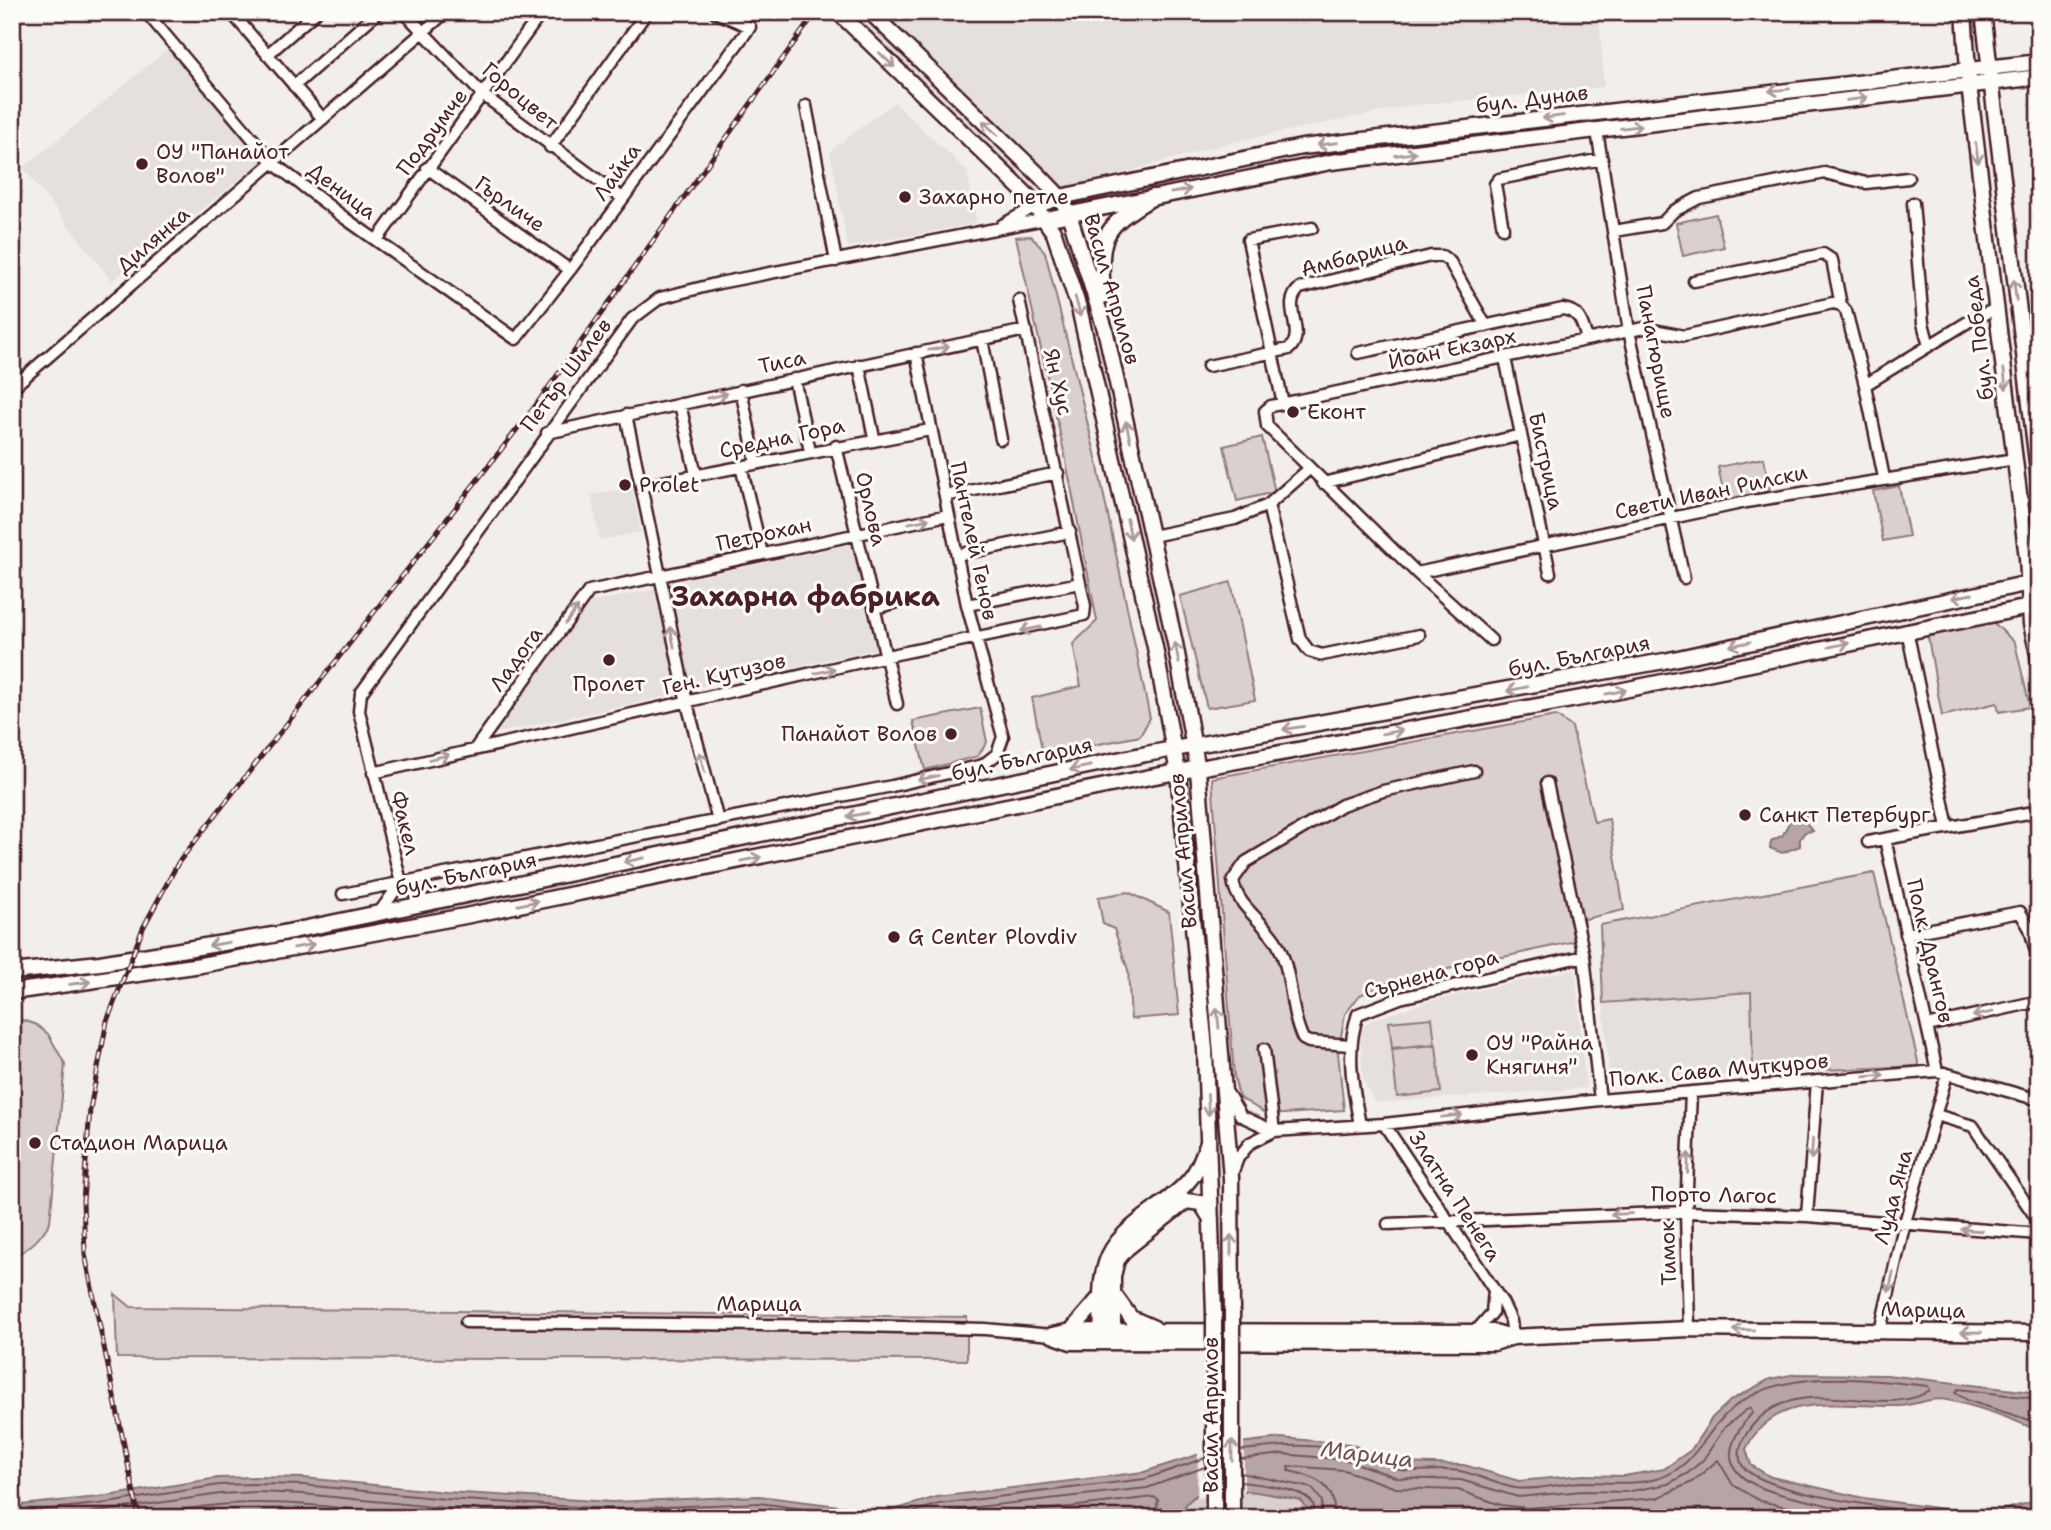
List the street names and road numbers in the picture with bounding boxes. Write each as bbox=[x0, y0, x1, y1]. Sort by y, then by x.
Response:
street label: Гороцвет bbox=[476, 56, 564, 136]
street label: бул. Дунав bbox=[1474, 78, 1590, 120]
street label: Подрумче bbox=[390, 83, 474, 181]
street label: Лайка bbox=[587, 138, 647, 206]
street label: Деница bbox=[302, 156, 382, 226]
street label: Гърличе bbox=[469, 170, 551, 238]
street label: Дилянка bbox=[110, 200, 196, 280]
street label: Васил Априлов bbox=[1077, 210, 1147, 368]
street label: Амбарица bbox=[1298, 228, 1410, 284]
street label: бул. Победа bbox=[1957, 274, 2001, 402]
street label: Панагюрище bbox=[1629, 283, 1683, 421]
street label: Петър Шилев bbox=[514, 313, 618, 437]
street label: Йоан Екзарх bbox=[1386, 322, 1519, 376]
street label: Тиса bbox=[756, 343, 808, 381]
street label: Ян Хус bbox=[1037, 346, 1079, 418]
street label: Бистрица bbox=[1522, 410, 1570, 512]
street label: Средна Гора bbox=[717, 411, 847, 465]
street label: Свети Иван Рилски bbox=[1612, 458, 1810, 526]
street label: Пантелей Генов bbox=[944, 459, 1004, 623]
street label: Орлова bbox=[849, 469, 893, 549]
street label: Петрохан bbox=[714, 510, 814, 558]
street label: Ладога bbox=[483, 621, 549, 697]
street label: бул. България bbox=[1506, 629, 1652, 683]
street label: Ген. Кутузов bbox=[660, 646, 788, 702]
street label: бул. България bbox=[949, 730, 1095, 788]
street label: Васил Априлов bbox=[1162, 772, 1204, 930]
street label: Факел bbox=[383, 788, 427, 858]
street label: бул. България bbox=[393, 845, 539, 903]
street label: Полк. Дрангов bbox=[1900, 876, 1960, 1026]
street label: Сърнена гора bbox=[1361, 943, 1501, 1005]
street label: Полк. Сава Муткуров bbox=[1608, 1046, 1830, 1094]
street label: Златна Пенега bbox=[1402, 1125, 1508, 1267]
street label: Луда Яна bbox=[1867, 1146, 1919, 1248]
street label: Порто Лагос bbox=[1651, 1180, 1777, 1210]
street label: Тимок bbox=[1653, 1220, 1683, 1286]
street label: Марица bbox=[717, 1290, 801, 1318]
street label: Марица bbox=[1880, 1295, 1966, 1325]
street label: Васил Априлов bbox=[1197, 1337, 1225, 1493]

